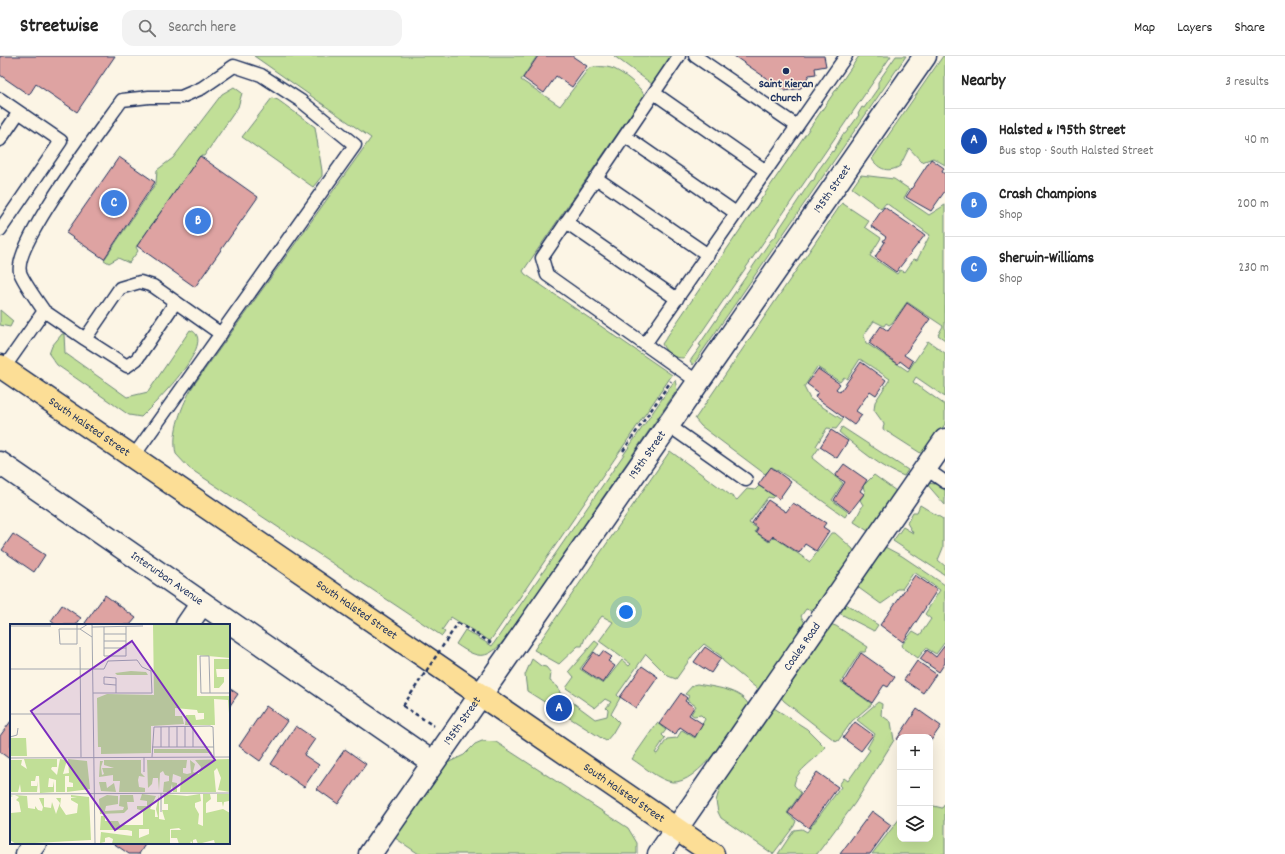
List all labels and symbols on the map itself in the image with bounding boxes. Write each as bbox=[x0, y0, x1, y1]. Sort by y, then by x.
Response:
marker: Saint Kieran Church bbox=[781, 66, 791, 76]
place label: Saint Kieran Church bbox=[759, 76, 814, 107]
street label: 195th Street bbox=[810, 161, 856, 217]
pin: C bbox=[101, 188, 127, 218]
pin: B bbox=[185, 206, 211, 236]
street label: South Halsted Street bbox=[45, 393, 134, 461]
street label: 195th Street bbox=[625, 427, 671, 483]
street label: Interurban Avenue bbox=[127, 547, 207, 610]
street label: South Halsted Street bbox=[312, 576, 401, 644]
your location bbox=[616, 602, 636, 622]
street label: Coales Road bbox=[780, 619, 825, 674]
inset map bbox=[10, 624, 230, 844]
street label: 195th Street bbox=[440, 693, 486, 749]
pin: A bbox=[546, 693, 572, 723]
street label: South Halsted Street bbox=[580, 759, 669, 827]

